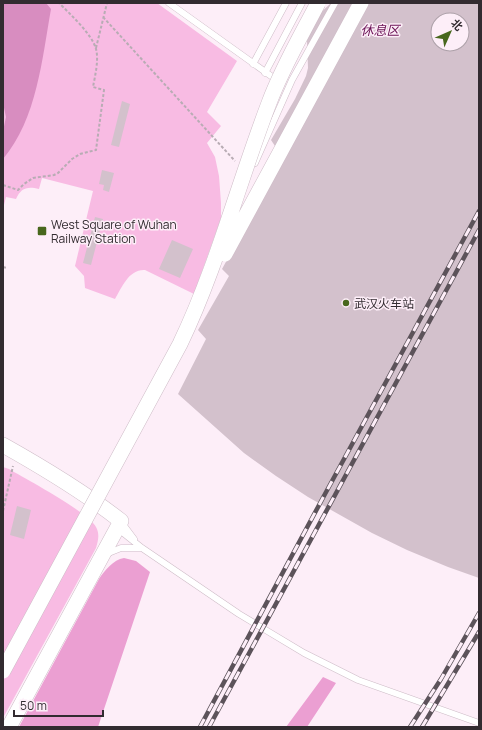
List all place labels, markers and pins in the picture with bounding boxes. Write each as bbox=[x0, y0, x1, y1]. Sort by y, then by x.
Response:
place label: West Square of Wuhan Railway Station bbox=[51, 216, 177, 247]
marker: West Square of Wuhan Railway Station bbox=[36, 225, 48, 237]
place label: 武汉火车站 bbox=[354, 295, 414, 312]
marker: 武汉火车站 bbox=[341, 298, 351, 308]

